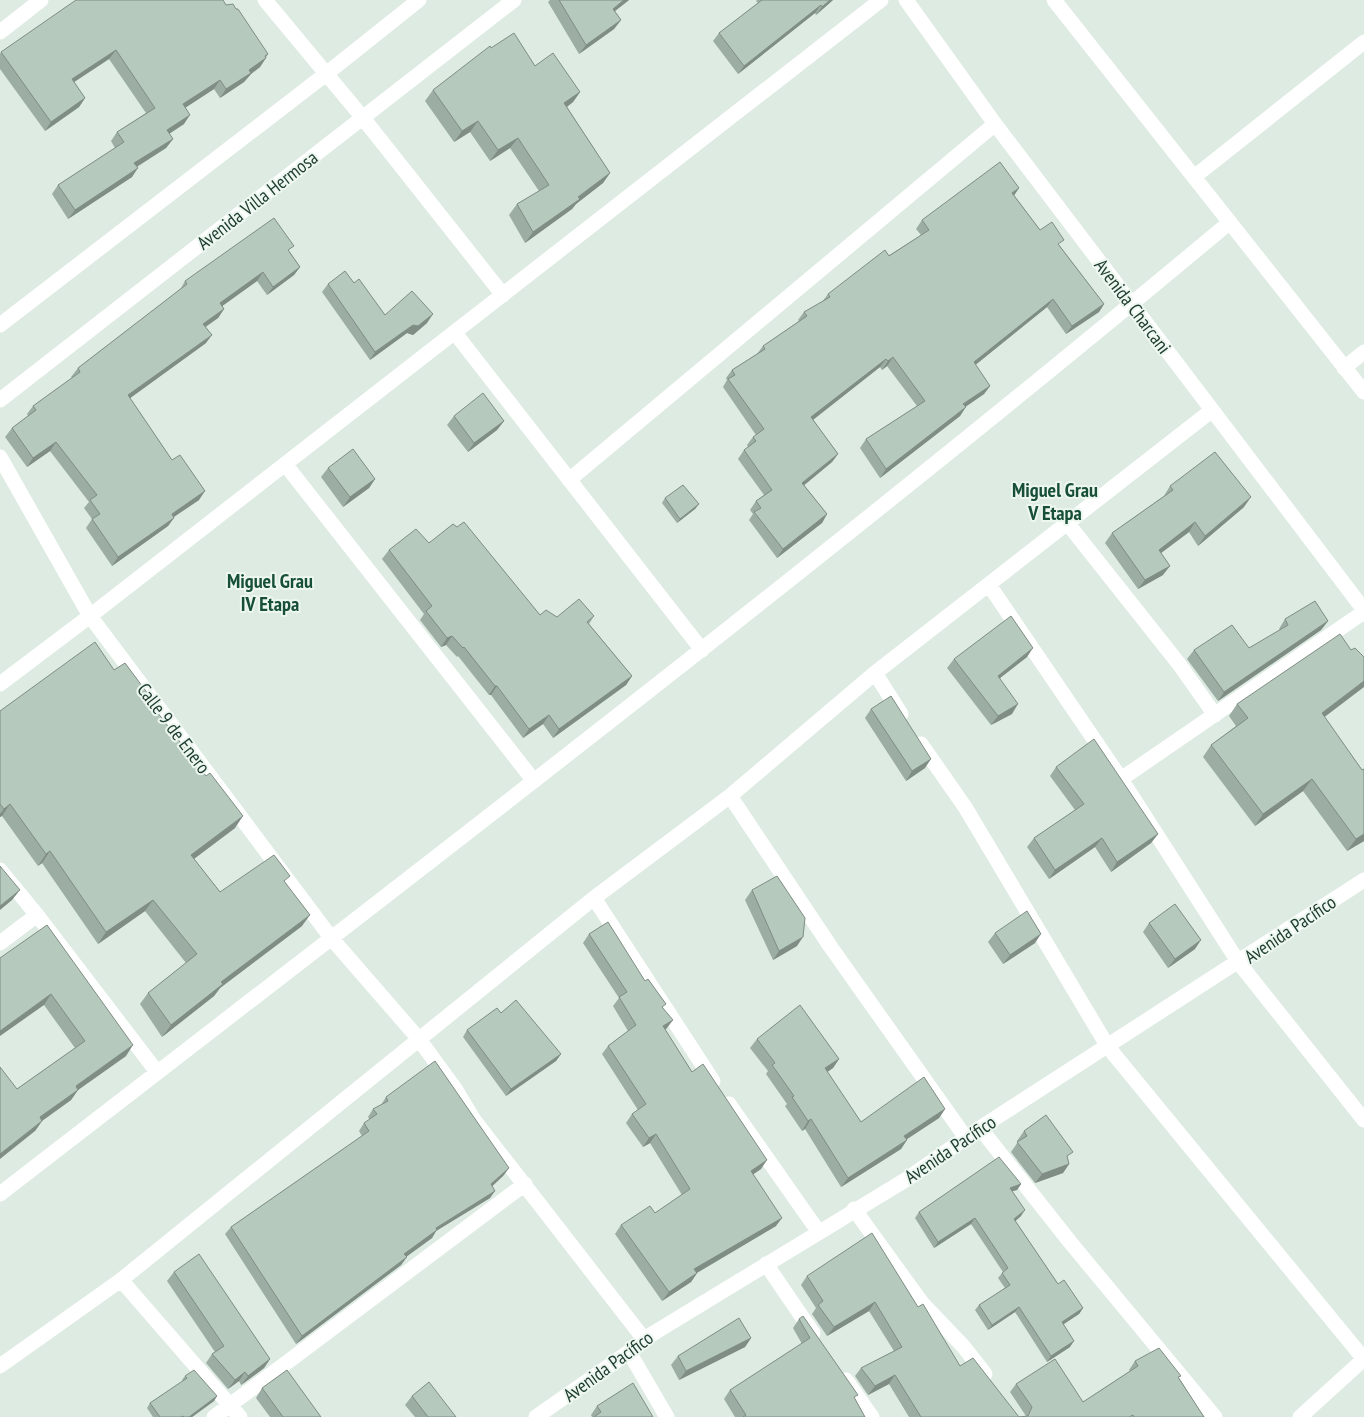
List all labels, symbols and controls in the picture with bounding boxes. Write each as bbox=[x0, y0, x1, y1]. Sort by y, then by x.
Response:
street label: Avenida Villa Hermosa bbox=[192, 145, 322, 255]
street label: Avenida Charcani bbox=[1090, 254, 1176, 358]
district label: Miguel Grau V Etapa bbox=[1012, 477, 1098, 526]
district label: Miguel Grau IV Etapa bbox=[227, 568, 313, 617]
street label: Calle 9 de Enero bbox=[132, 678, 216, 778]
street label: Avenida Pacífico bbox=[1240, 890, 1340, 968]
street label: Avenida Pacífico bbox=[900, 1110, 1000, 1188]
street label: Avenida Pacífico bbox=[558, 1325, 658, 1407]

